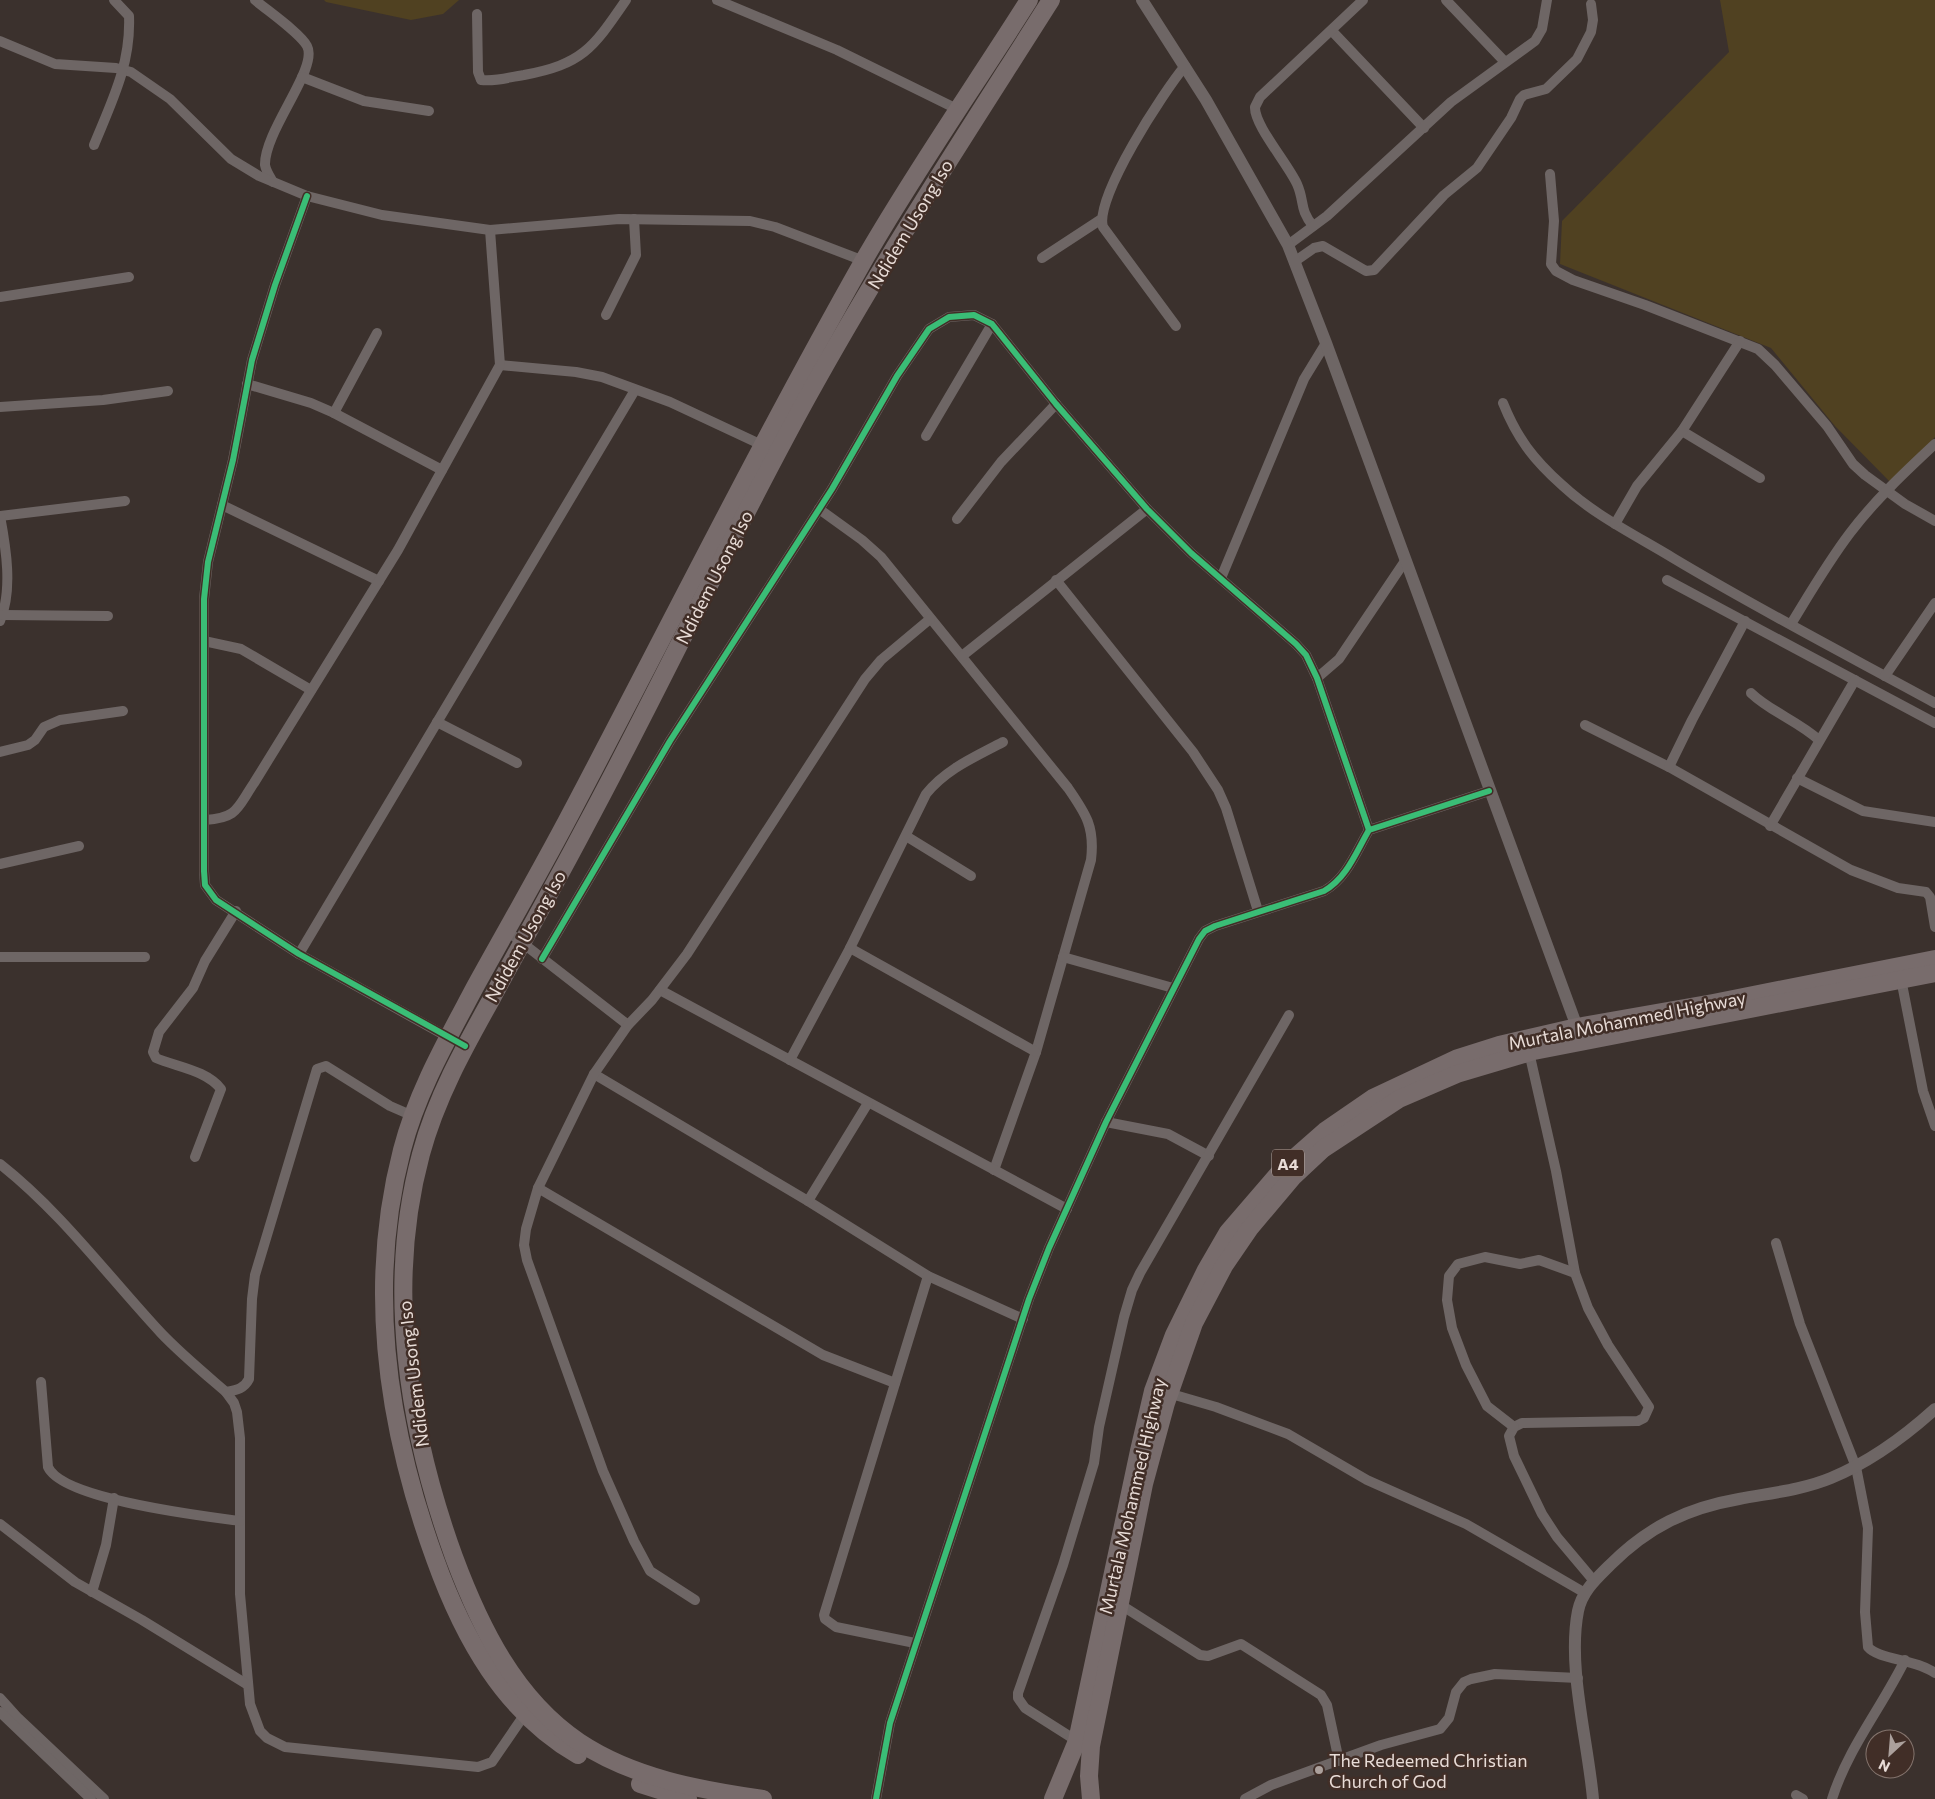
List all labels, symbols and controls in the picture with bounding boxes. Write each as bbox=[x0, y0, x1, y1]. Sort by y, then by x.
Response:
street label: Ndidem Usong Iso bbox=[863, 155, 957, 293]
street label: Ndidem Usong Iso bbox=[671, 506, 757, 648]
street label: Ndidem Usong Iso bbox=[480, 866, 570, 1006]
street label: Murtala Mohammed Highway bbox=[1506, 986, 1748, 1054]
road number: A4 bbox=[1272, 1150, 1304, 1176]
street label: Ndidem Usong Iso bbox=[393, 1300, 433, 1448]
street label: Murtala Mohammed Highway bbox=[1094, 1376, 1170, 1616]
north arrow bbox=[1865, 1729, 1915, 1779]
place label: The Redeemed Christian Church of God bbox=[1329, 1749, 1528, 1792]
text: N bbox=[1876, 1756, 1893, 1776]
marker: The Redeemed Christian Church of God bbox=[1313, 1764, 1325, 1776]

